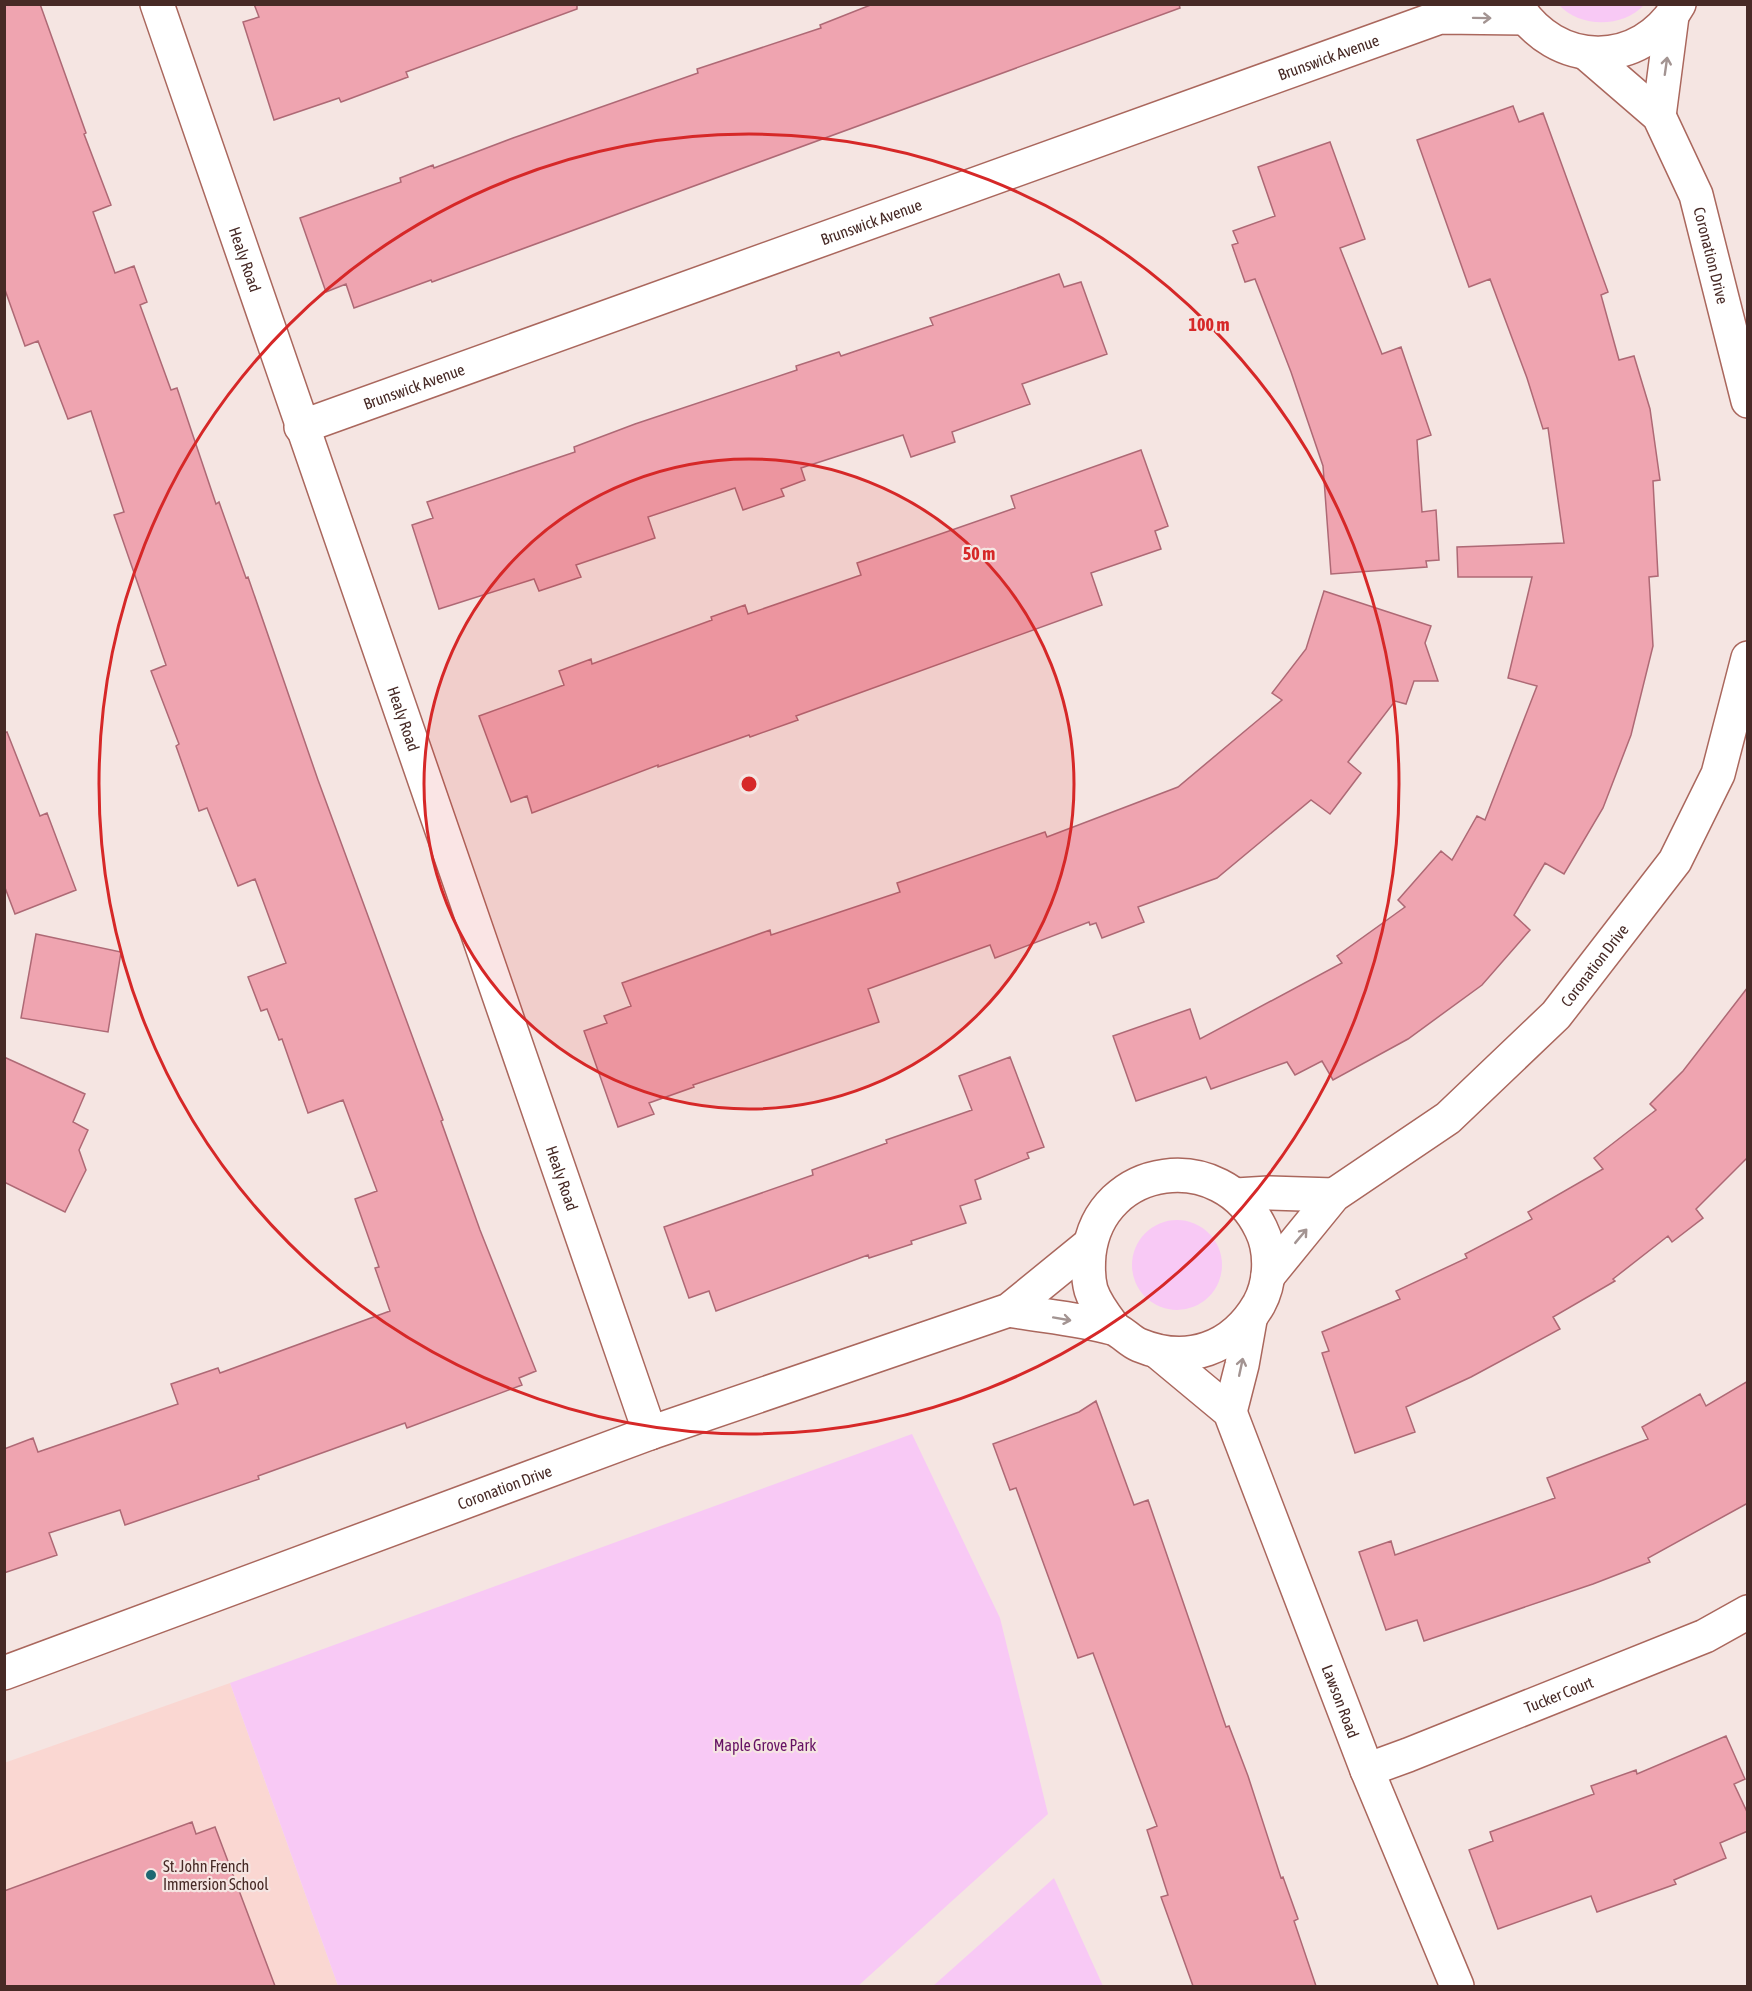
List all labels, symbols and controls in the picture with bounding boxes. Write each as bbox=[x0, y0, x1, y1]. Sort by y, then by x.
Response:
one-way arrow bbox=[1472, 12, 1492, 24]
street label: Brunswick Avenue bbox=[1275, 31, 1381, 84]
one-way arrow bbox=[1660, 56, 1671, 76]
street label: Brunswick Avenue bbox=[818, 195, 924, 248]
street label: Coronation Drive bbox=[1690, 205, 1732, 306]
street label: Healy Road bbox=[226, 224, 265, 294]
text: 100 m bbox=[1189, 314, 1229, 335]
street label: Brunswick Avenue bbox=[361, 360, 467, 413]
text: 50 m bbox=[963, 543, 995, 564]
street label: Healy Road bbox=[384, 684, 423, 754]
centre of rings bbox=[739, 774, 759, 794]
street label: Coronation Drive bbox=[1557, 921, 1632, 1010]
street label: Healy Road bbox=[543, 1143, 582, 1213]
one-way arrow bbox=[1294, 1228, 1307, 1244]
one-way arrow bbox=[1052, 1314, 1071, 1325]
one-way arrow bbox=[1236, 1357, 1248, 1376]
street label: Coronation Drive bbox=[455, 1461, 554, 1513]
street label: Lawson Road bbox=[1319, 1662, 1363, 1740]
street label: Tucker Court bbox=[1522, 1673, 1596, 1716]
park label: Maple Grove Park bbox=[714, 1736, 816, 1755]
place label: St. John French Immersion School bbox=[163, 1857, 269, 1893]
marker: St. John French Immersion School bbox=[144, 1868, 158, 1882]

